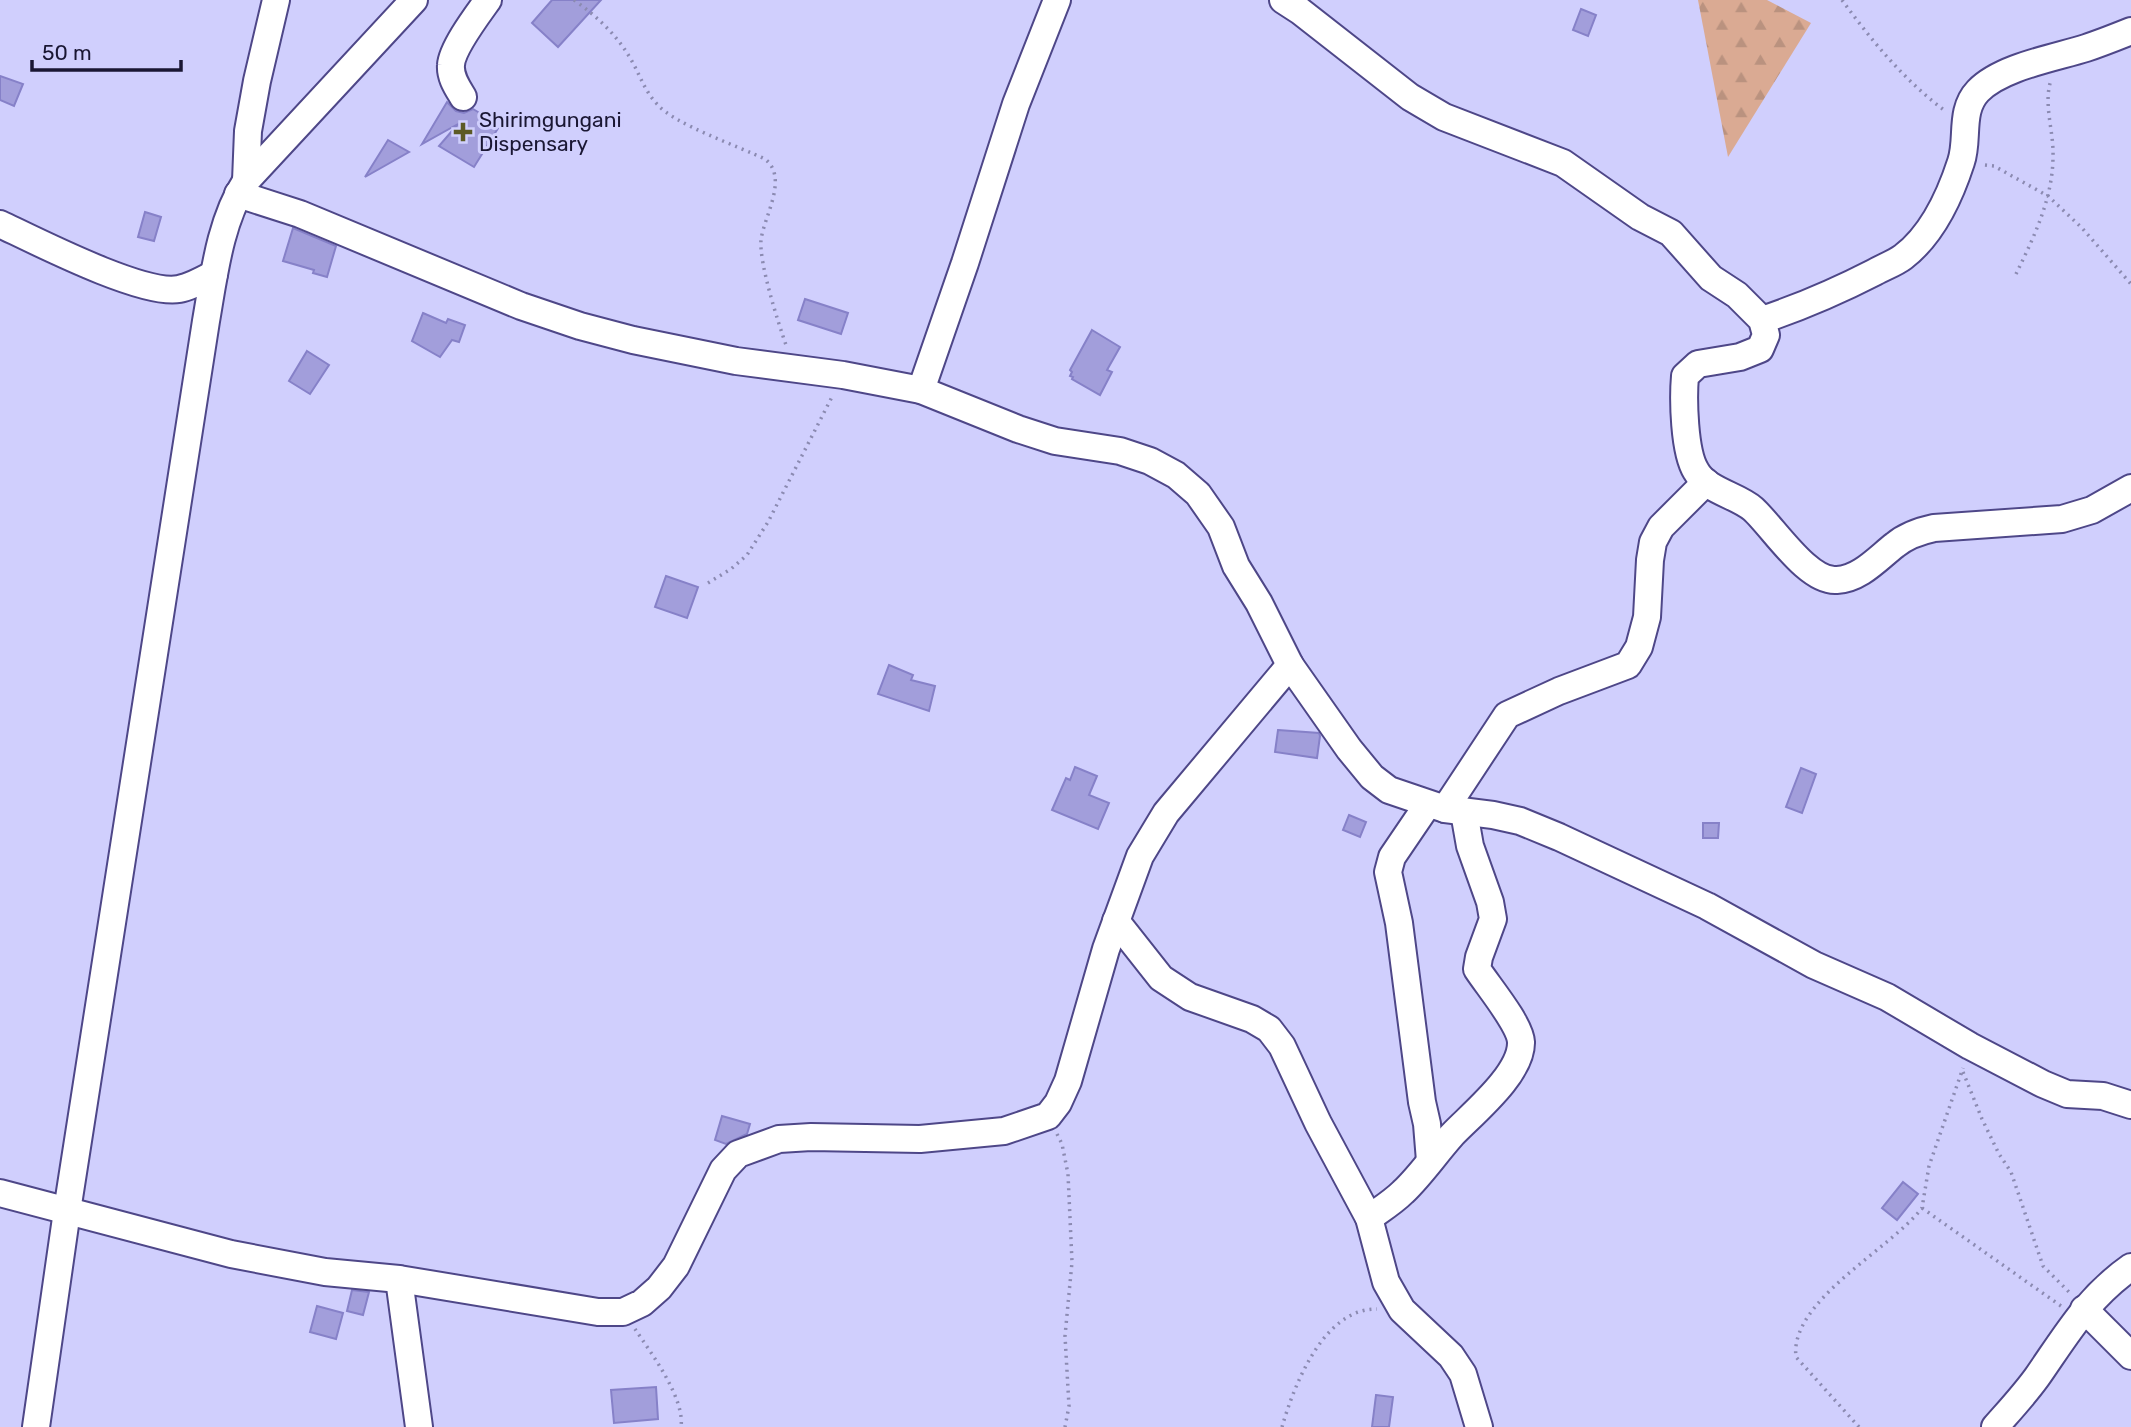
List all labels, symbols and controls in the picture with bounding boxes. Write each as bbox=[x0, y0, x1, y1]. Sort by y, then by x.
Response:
scale bar bbox=[32, 28, 180, 72]
text: 50 m bbox=[42, 40, 92, 65]
place label: Shirimgungani Dispensary bbox=[479, 107, 622, 156]
marker: Shirimgungani Dispensary bbox=[453, 122, 473, 142]

